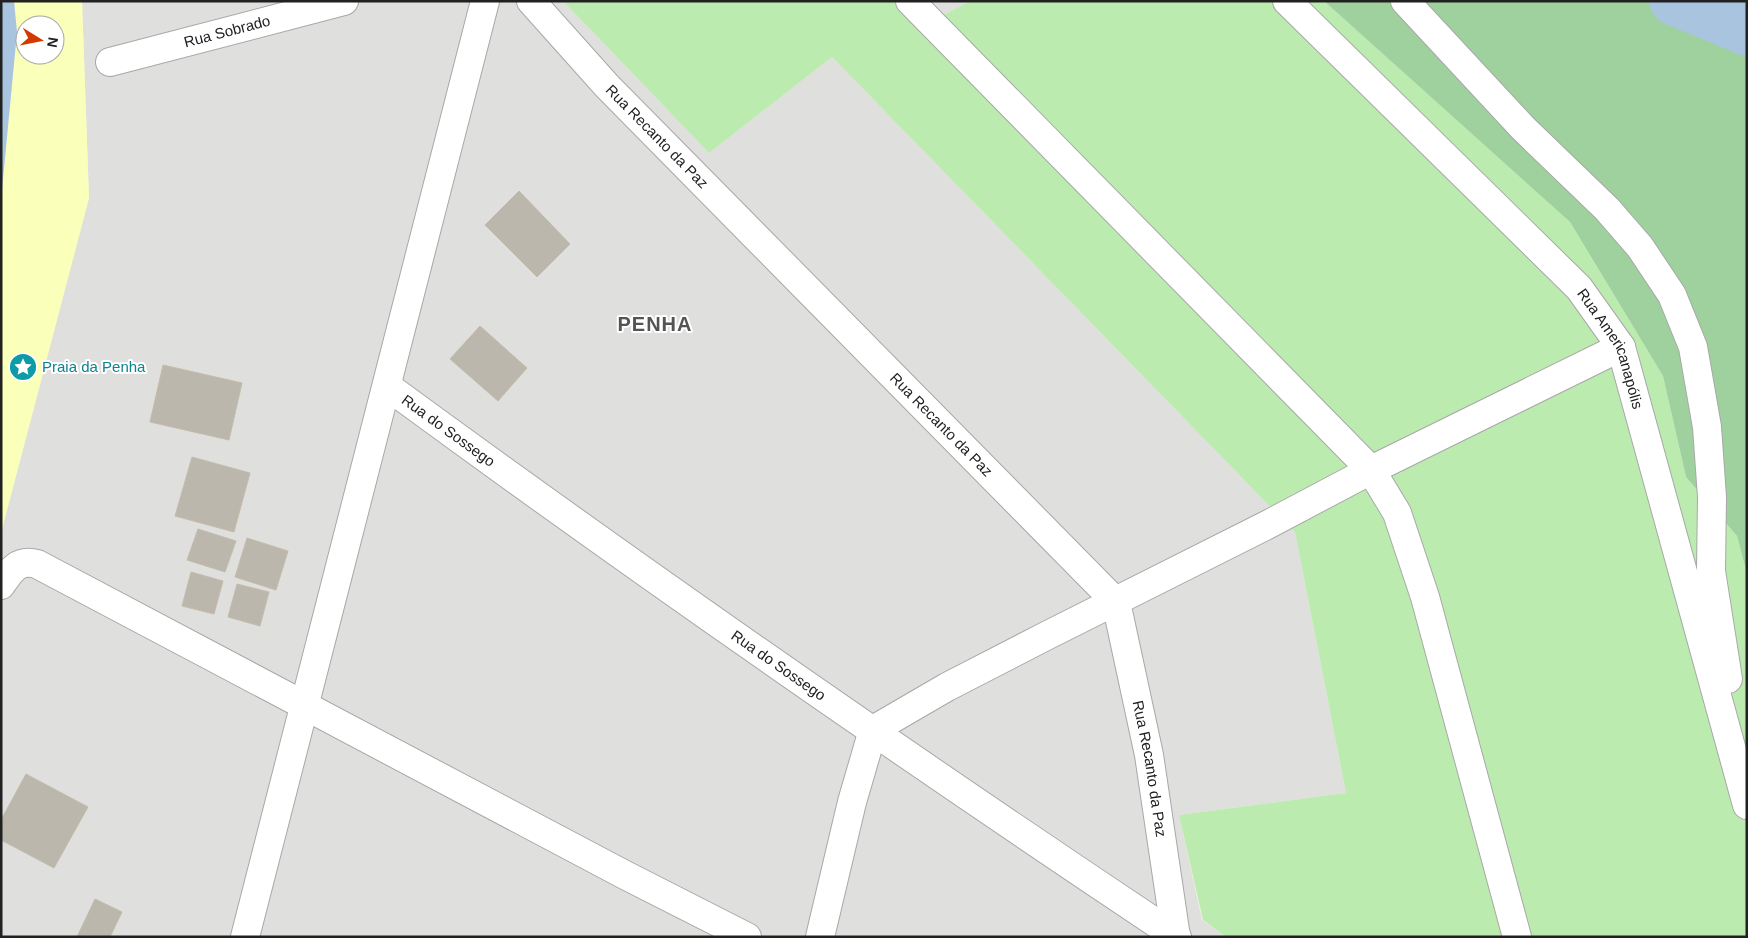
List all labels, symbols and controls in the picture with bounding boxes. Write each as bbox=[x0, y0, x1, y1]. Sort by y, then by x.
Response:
street label: Rua Sobrado bbox=[182, 12, 272, 50]
north arrow bbox=[15, 15, 65, 65]
text: N bbox=[44, 36, 62, 49]
street label: Rua Recanto da Paz bbox=[603, 81, 712, 191]
street label: Rua Americanapólis bbox=[1574, 285, 1647, 411]
district label: PENHA bbox=[617, 313, 693, 335]
place icon: Praia da Penha bbox=[8, 352, 38, 382]
place label: Praia da Penha bbox=[42, 358, 146, 375]
street label: Rua Recanto da Paz bbox=[887, 369, 996, 480]
street label: Rua do Sossego bbox=[399, 391, 499, 470]
street label: Rua do Sossego bbox=[728, 626, 829, 704]
street label: Rua Recanto da Paz bbox=[1129, 699, 1170, 838]

